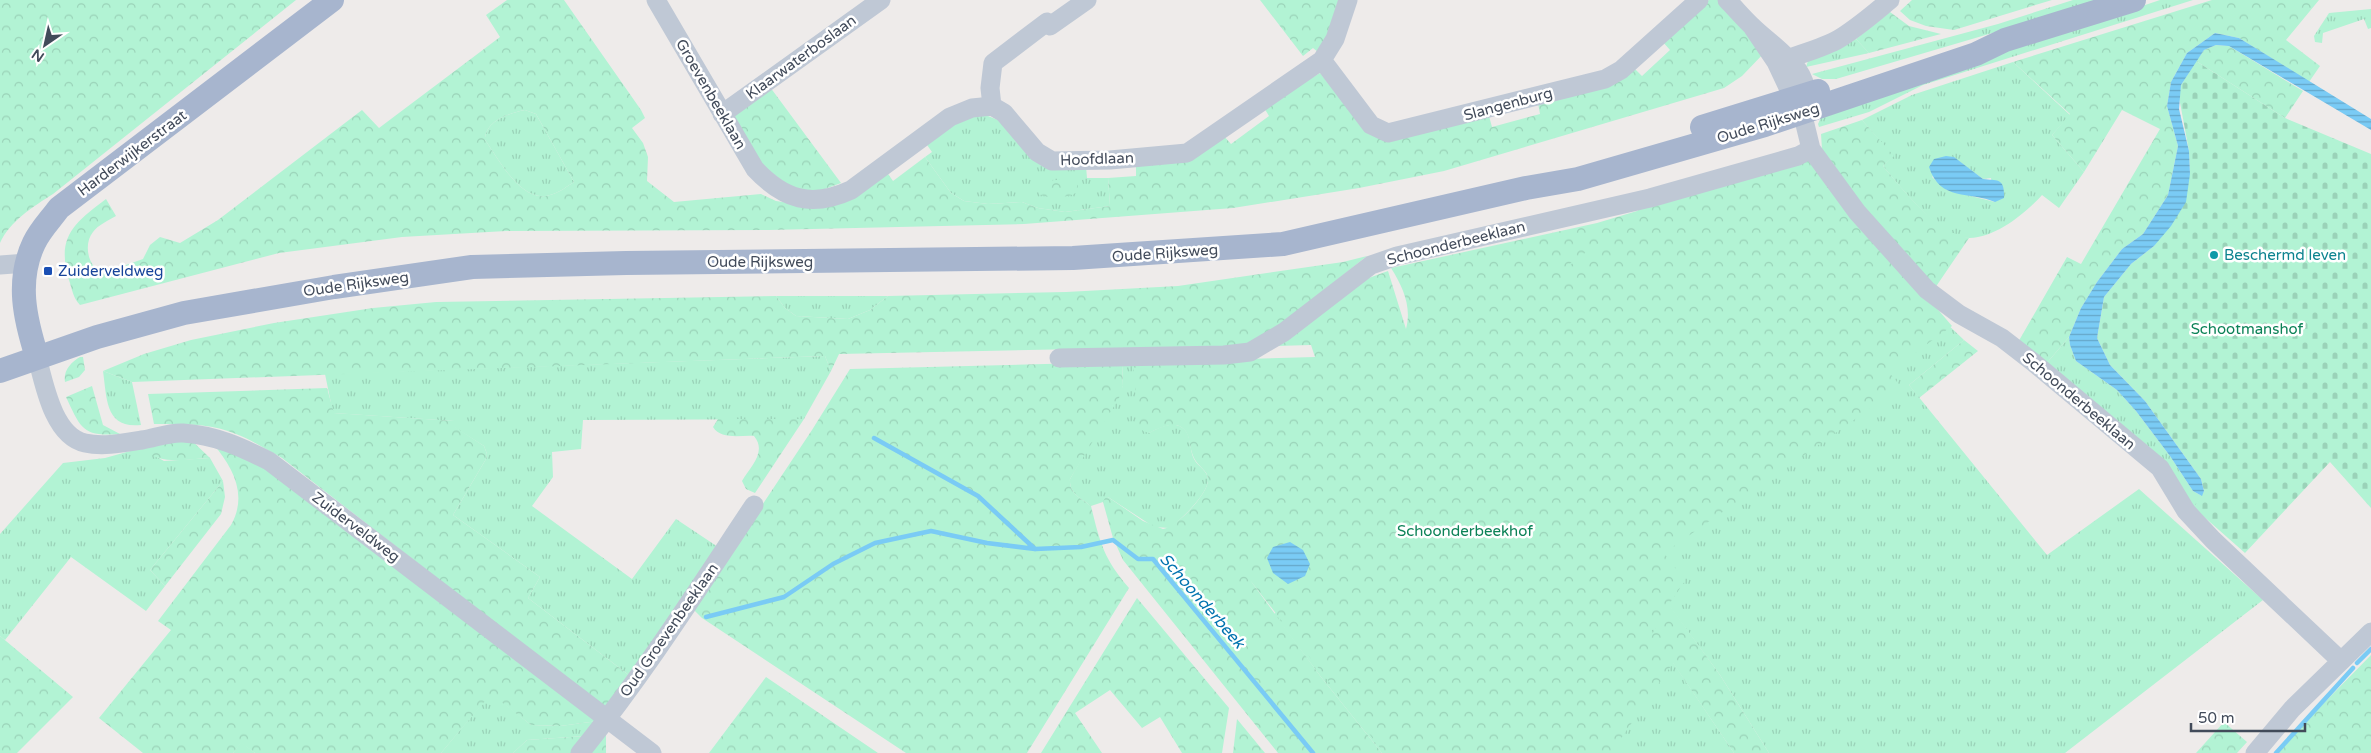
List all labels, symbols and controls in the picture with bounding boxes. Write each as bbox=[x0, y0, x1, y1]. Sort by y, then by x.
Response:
street label: Klaarwaterboslaan bbox=[742, 11, 860, 103]
north arrow bbox=[20, 20, 70, 70]
street label: Groevenbeeklaan bbox=[672, 36, 750, 152]
text: N bbox=[29, 45, 47, 66]
street label: Slangenburg bbox=[1462, 84, 1554, 124]
street label: Oude Rijksweg bbox=[1715, 99, 1821, 147]
street label: Harderwijkerstraat bbox=[74, 106, 190, 200]
street label: Hoofdlaan bbox=[1060, 149, 1134, 169]
street label: Schoonderbeeklaan bbox=[1385, 217, 1527, 269]
street label: Oude Rijksweg bbox=[1111, 240, 1219, 266]
place label: Beschermd leven bbox=[2224, 246, 2346, 264]
marker: Beschermd leven bbox=[2208, 249, 2220, 261]
street label: Oude Rijksweg bbox=[707, 253, 813, 271]
place label: Zuiderveldweg bbox=[58, 262, 163, 280]
marker: Zuiderveldweg bbox=[42, 265, 54, 277]
street label: Oude Rijksweg bbox=[302, 268, 410, 300]
park label: Schootmanshof bbox=[2191, 320, 2304, 338]
street label: Schoonderbeeklaan bbox=[2019, 349, 2139, 453]
street label: Zuiderveldweg bbox=[308, 488, 404, 566]
park label: Schoonderbeekhof bbox=[1397, 522, 1533, 540]
water label: Schoonderbeek bbox=[1155, 549, 1250, 654]
street label: Oud Groevenbeeklaan bbox=[616, 560, 722, 700]
scale bar bbox=[2191, 700, 2305, 732]
text: 50 m bbox=[2198, 709, 2235, 727]

